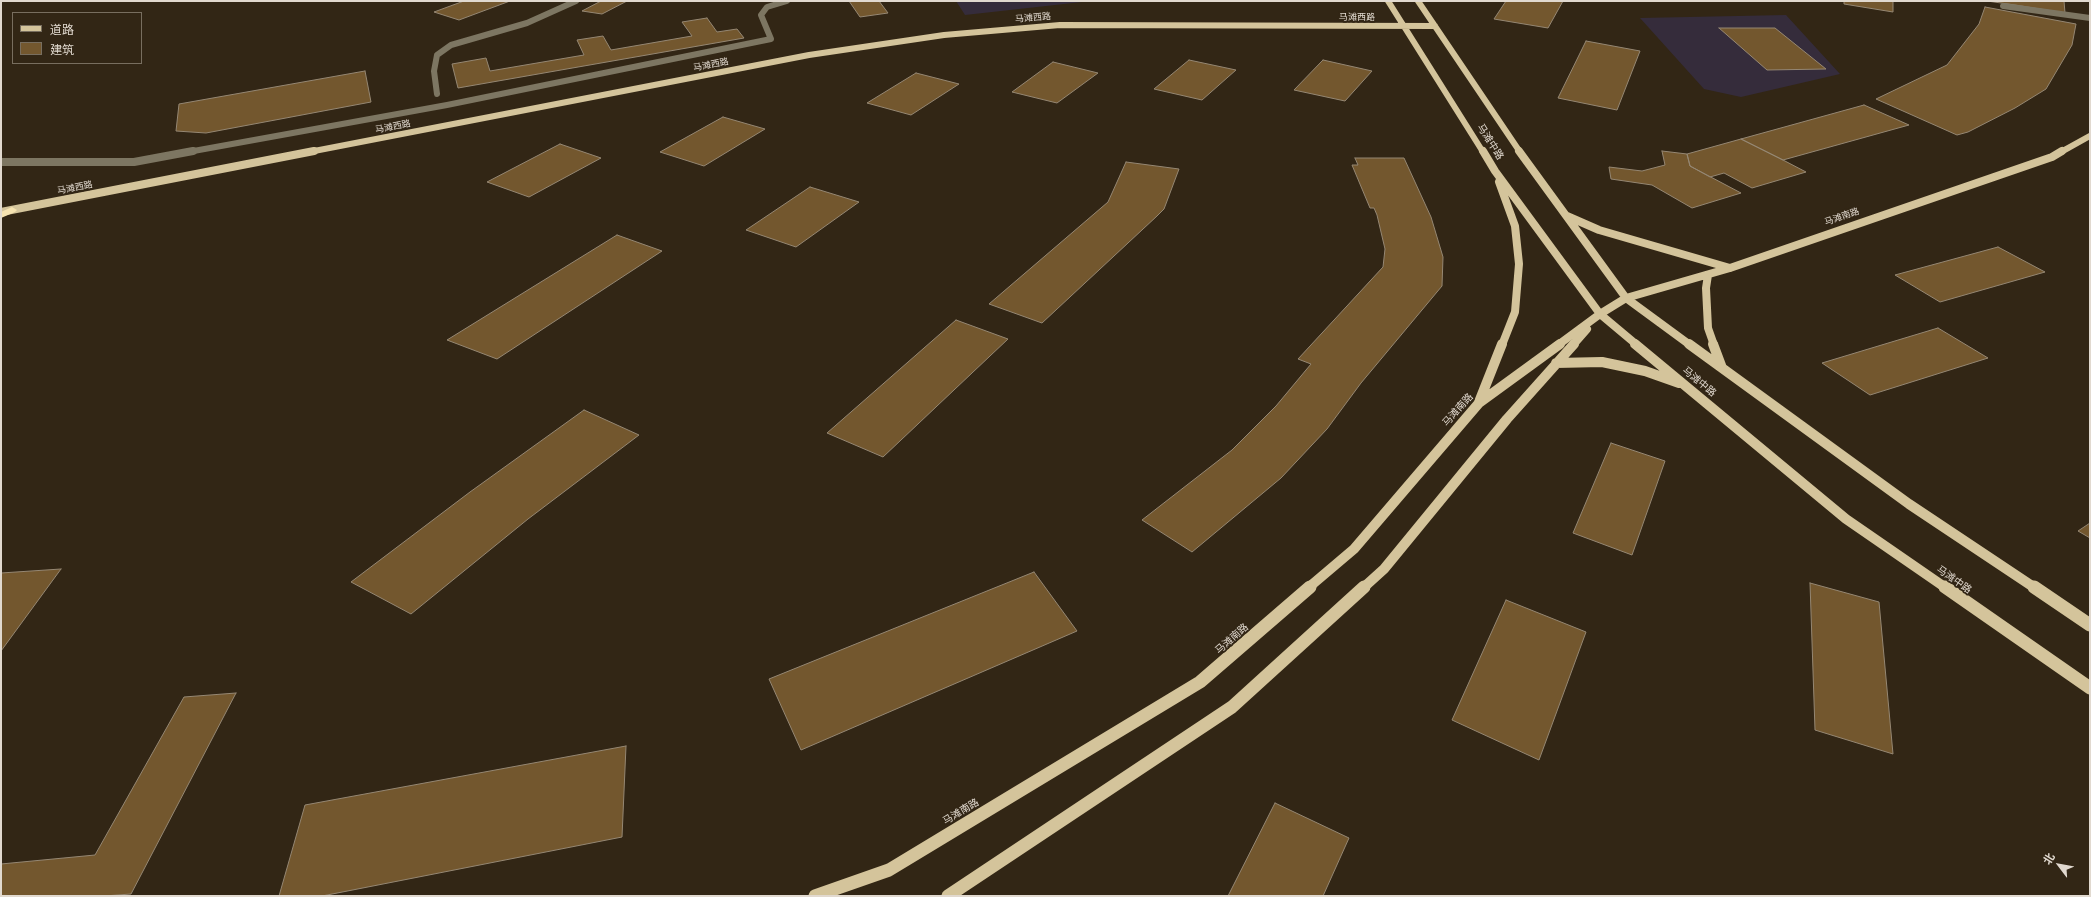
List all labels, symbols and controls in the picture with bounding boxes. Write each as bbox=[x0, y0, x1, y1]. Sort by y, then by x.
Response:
street label: 马滩西路 bbox=[1015, 11, 1051, 25]
legend bbox=[12, 12, 142, 64]
street label: 马滩西路 bbox=[1339, 13, 1375, 23]
text: 道路 bbox=[50, 23, 74, 37]
text: 建筑 bbox=[50, 43, 74, 57]
street label: 马滩西路 bbox=[692, 56, 730, 74]
street label: 马滩西路 bbox=[374, 118, 412, 136]
street label: 马滩中路 bbox=[1474, 122, 1506, 162]
street label: 马滩西路 bbox=[56, 179, 94, 197]
street label: 马滩南路 bbox=[1823, 206, 1861, 228]
street label: 马滩中路 bbox=[1680, 365, 1718, 399]
street label: 马滩南路 bbox=[1440, 391, 1476, 429]
street label: 马滩中路 bbox=[1934, 564, 1974, 596]
street label: 马滩南路 bbox=[1213, 621, 1251, 657]
street label: 马滩南路 bbox=[941, 797, 981, 827]
north arrow bbox=[2039, 845, 2079, 885]
text: 北 bbox=[2041, 851, 2057, 866]

